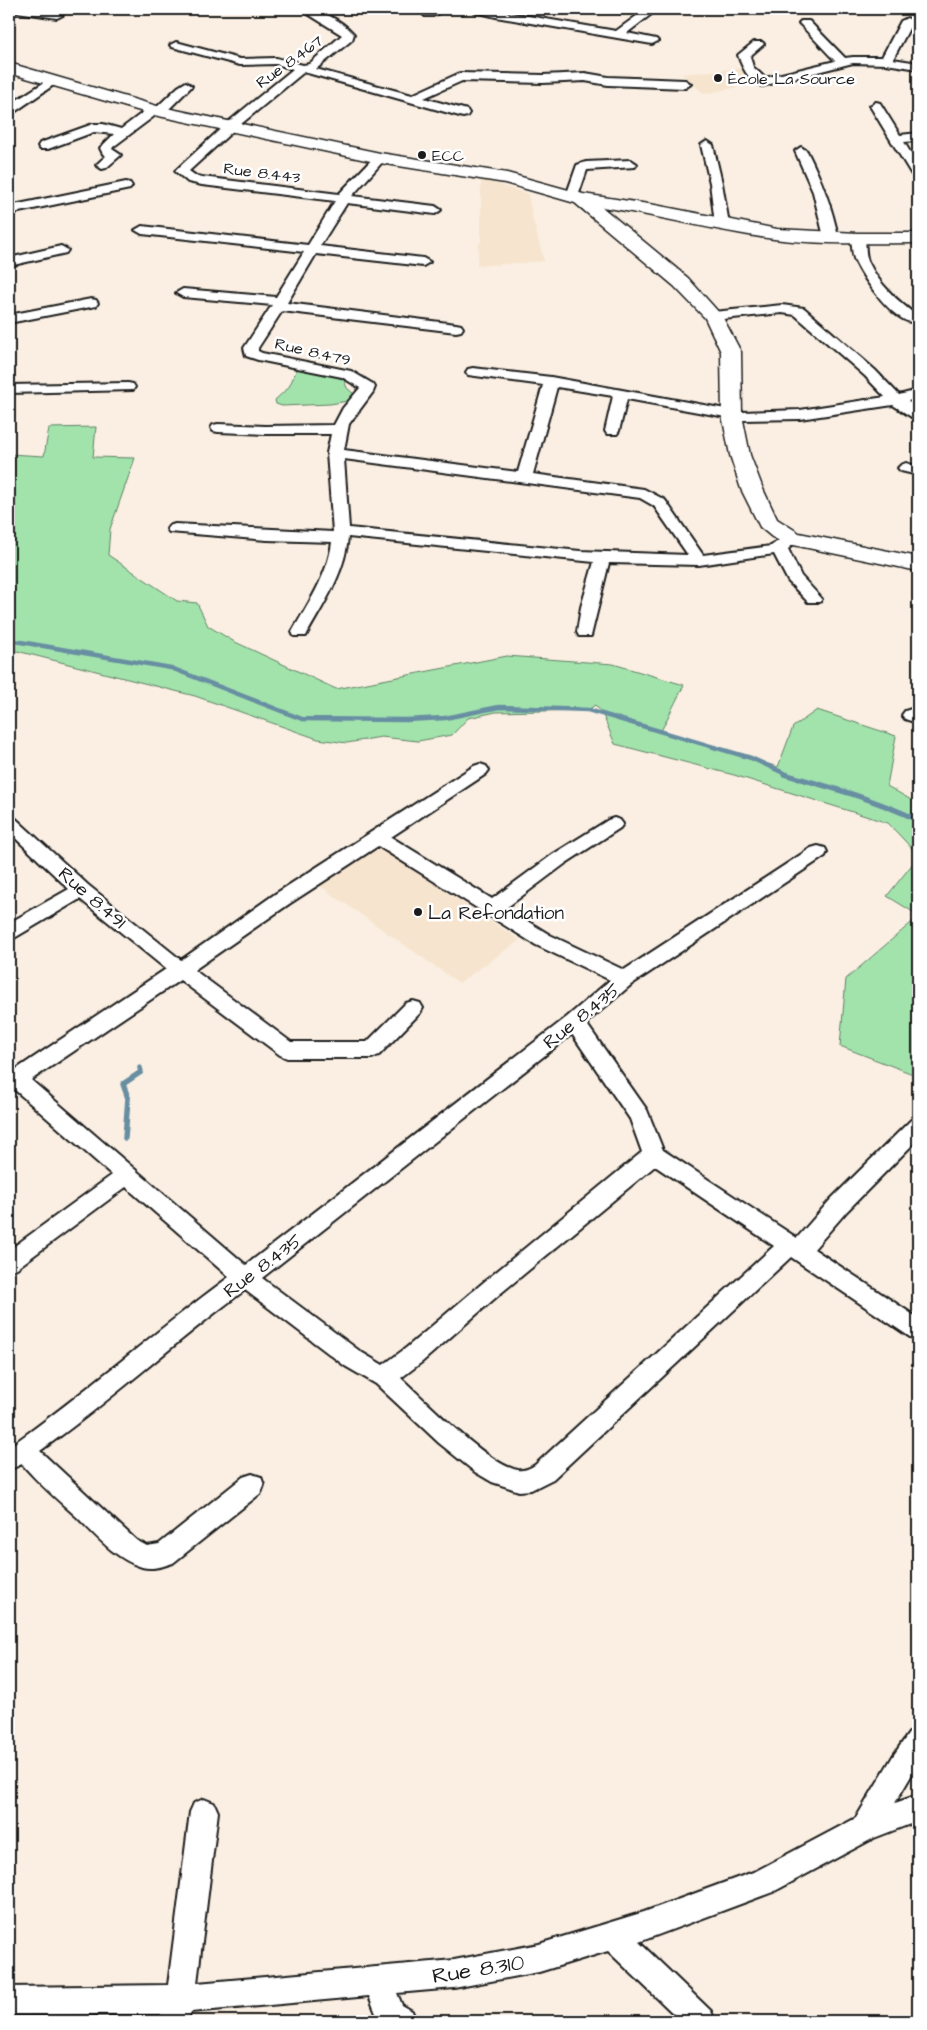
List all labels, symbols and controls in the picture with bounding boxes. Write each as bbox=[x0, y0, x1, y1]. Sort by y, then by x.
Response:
street label: Rue 8.467 bbox=[252, 30, 328, 94]
place label: École La Source bbox=[728, 68, 855, 90]
marker: École La Source bbox=[712, 72, 724, 84]
place label: ECC bbox=[432, 145, 464, 167]
marker: ECC bbox=[416, 149, 428, 161]
street label: Rue 8.443 bbox=[222, 157, 302, 189]
street label: Rue 8.479 bbox=[273, 333, 353, 371]
street label: Rue 8.491 bbox=[52, 861, 132, 936]
place label: La Refondation bbox=[428, 900, 564, 927]
marker: La Refondation bbox=[412, 906, 424, 918]
street label: Rue 8.435 bbox=[538, 976, 627, 1056]
street label: Rue 8.435 bbox=[218, 1227, 308, 1305]
street label: Rue 8.310 bbox=[430, 1947, 527, 1992]

